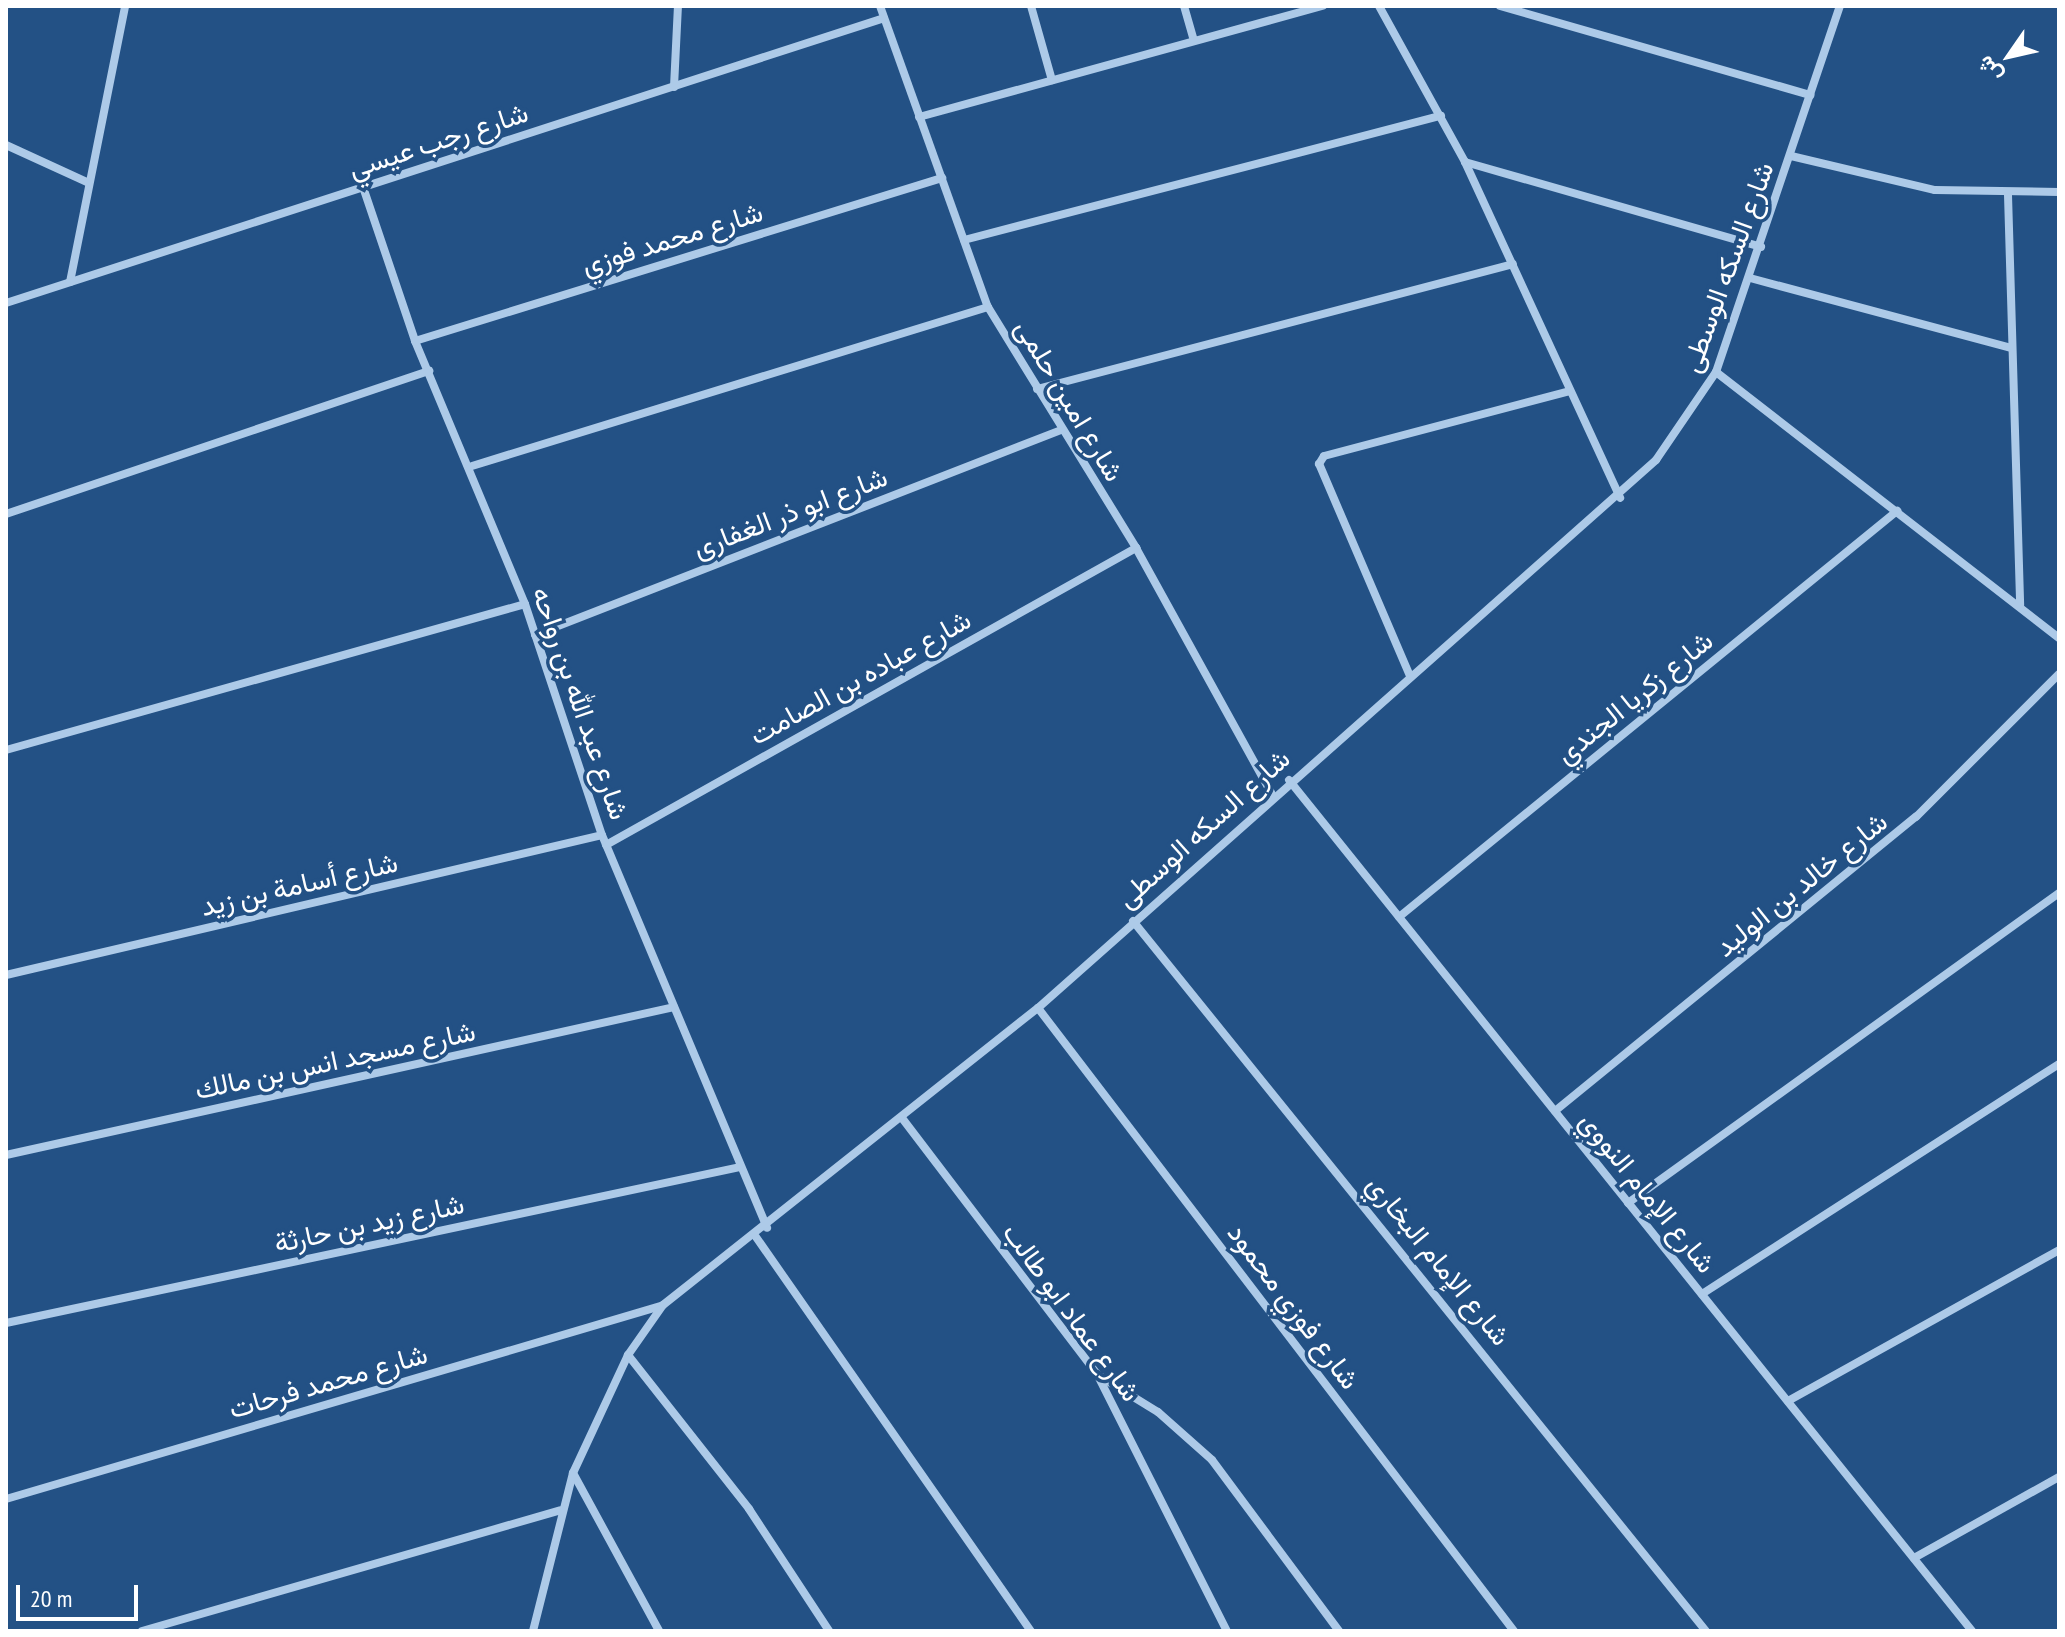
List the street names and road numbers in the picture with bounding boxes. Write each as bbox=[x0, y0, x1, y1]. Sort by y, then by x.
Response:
street label: شارع رجب عيسي bbox=[344, 95, 532, 185]
street label: شارع السكه الوسطى bbox=[1673, 157, 1781, 377]
street label: شارع محمد فوزي bbox=[577, 194, 767, 282]
street label: شارع امين حلمى bbox=[1008, 313, 1132, 487]
street label: شارع ابو ذر الغفارى bbox=[688, 459, 892, 565]
street label: شارع عبد الله بن رواحه bbox=[525, 582, 637, 824]
street label: شارع عباده بن الصامت bbox=[744, 602, 976, 752]
street label: شارع زكريا الجندي bbox=[1549, 623, 1719, 771]
street label: شارع السكه الوسطى bbox=[1110, 741, 1296, 915]
street label: شارع خالد بن الوليد bbox=[1708, 804, 1894, 964]
street label: شارع أسامة بن زيد bbox=[197, 845, 401, 923]
street label: شارع مسجد انس بن مالك bbox=[192, 1014, 478, 1106]
street label: شارع الإمام النووي bbox=[1573, 1104, 1723, 1280]
street label: شارع الإمام البخاري bbox=[1360, 1168, 1518, 1352]
street label: شارع زيد بن حارثة bbox=[271, 1186, 467, 1260]
street label: شارع عماد ابو طالب bbox=[996, 1216, 1148, 1408]
street label: شارع فوزي محمود bbox=[1221, 1217, 1367, 1395]
street label: شارع محمد فرحات bbox=[225, 1337, 431, 1425]

